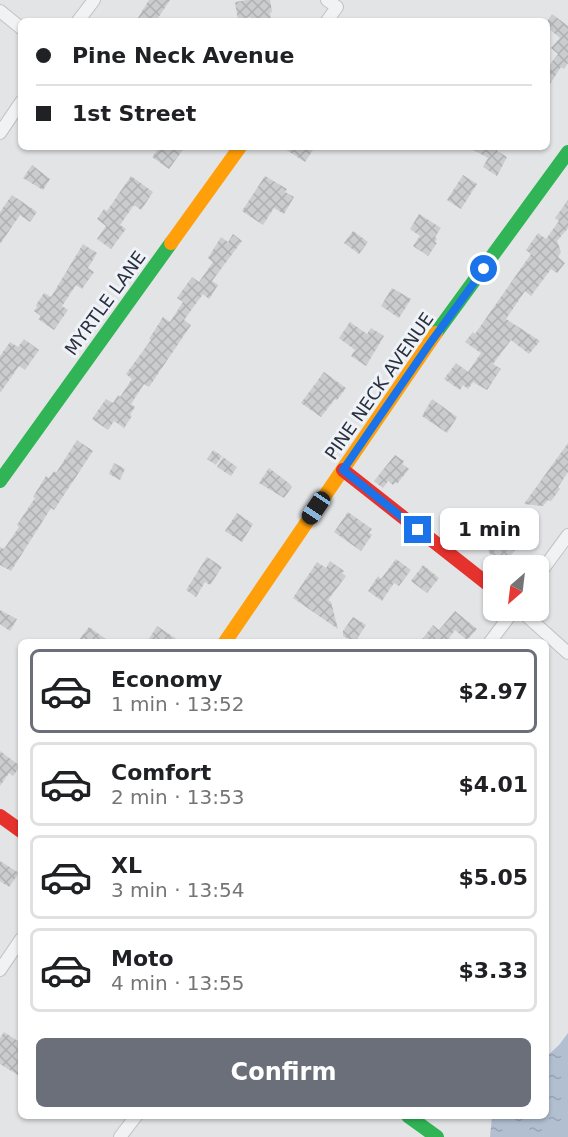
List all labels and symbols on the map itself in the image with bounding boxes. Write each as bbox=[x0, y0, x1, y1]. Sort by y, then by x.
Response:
street label: MYRTLE LANE bbox=[60, 247, 150, 359]
route start bbox=[470, 255, 497, 282]
street label: PINE NECK AVENUE bbox=[320, 309, 438, 463]
car bbox=[298, 488, 334, 528]
callout: 1 min bbox=[439, 509, 538, 551]
route end bbox=[404, 516, 431, 543]
north arrow bbox=[483, 555, 549, 621]

